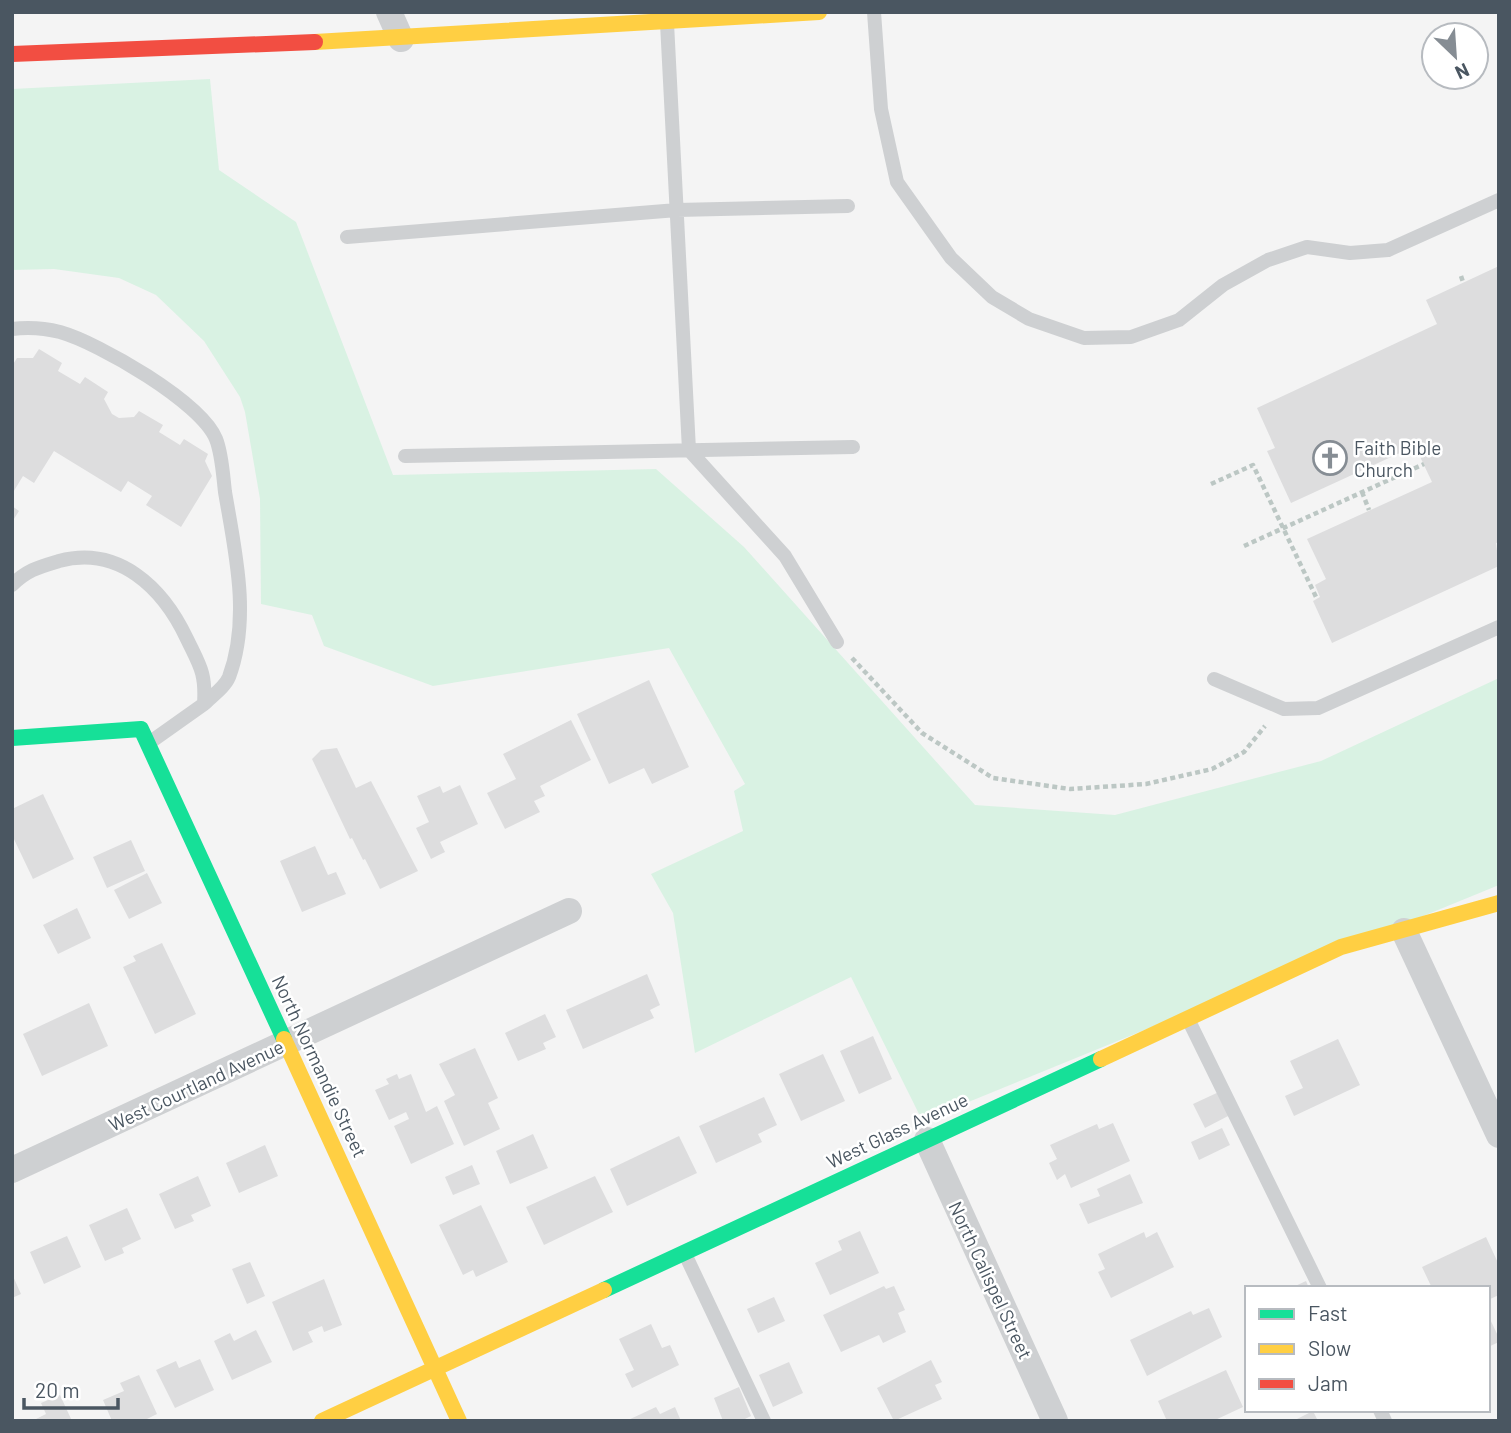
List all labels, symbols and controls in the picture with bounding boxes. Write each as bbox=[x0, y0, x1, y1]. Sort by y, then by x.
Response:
north arrow bbox=[1420, 21, 1490, 91]
text: N bbox=[1452, 59, 1473, 85]
place label: Faith Bible Church bbox=[1354, 436, 1441, 481]
church icon: Faith Bible Church bbox=[1311, 439, 1349, 477]
street label: North Normandie Street bbox=[268, 971, 372, 1161]
street label: West Courtland Avenue bbox=[105, 1034, 287, 1136]
street label: West Glass Avenue bbox=[823, 1087, 971, 1173]
street label: North Calispel Street bbox=[944, 1198, 1038, 1362]
legend bbox=[1245, 1286, 1490, 1412]
text: Fast bbox=[1308, 1300, 1348, 1325]
text: Slow bbox=[1308, 1335, 1351, 1360]
scale bar bbox=[24, 1366, 119, 1410]
text: Jam bbox=[1308, 1370, 1348, 1395]
text: 20 m bbox=[35, 1377, 80, 1402]

